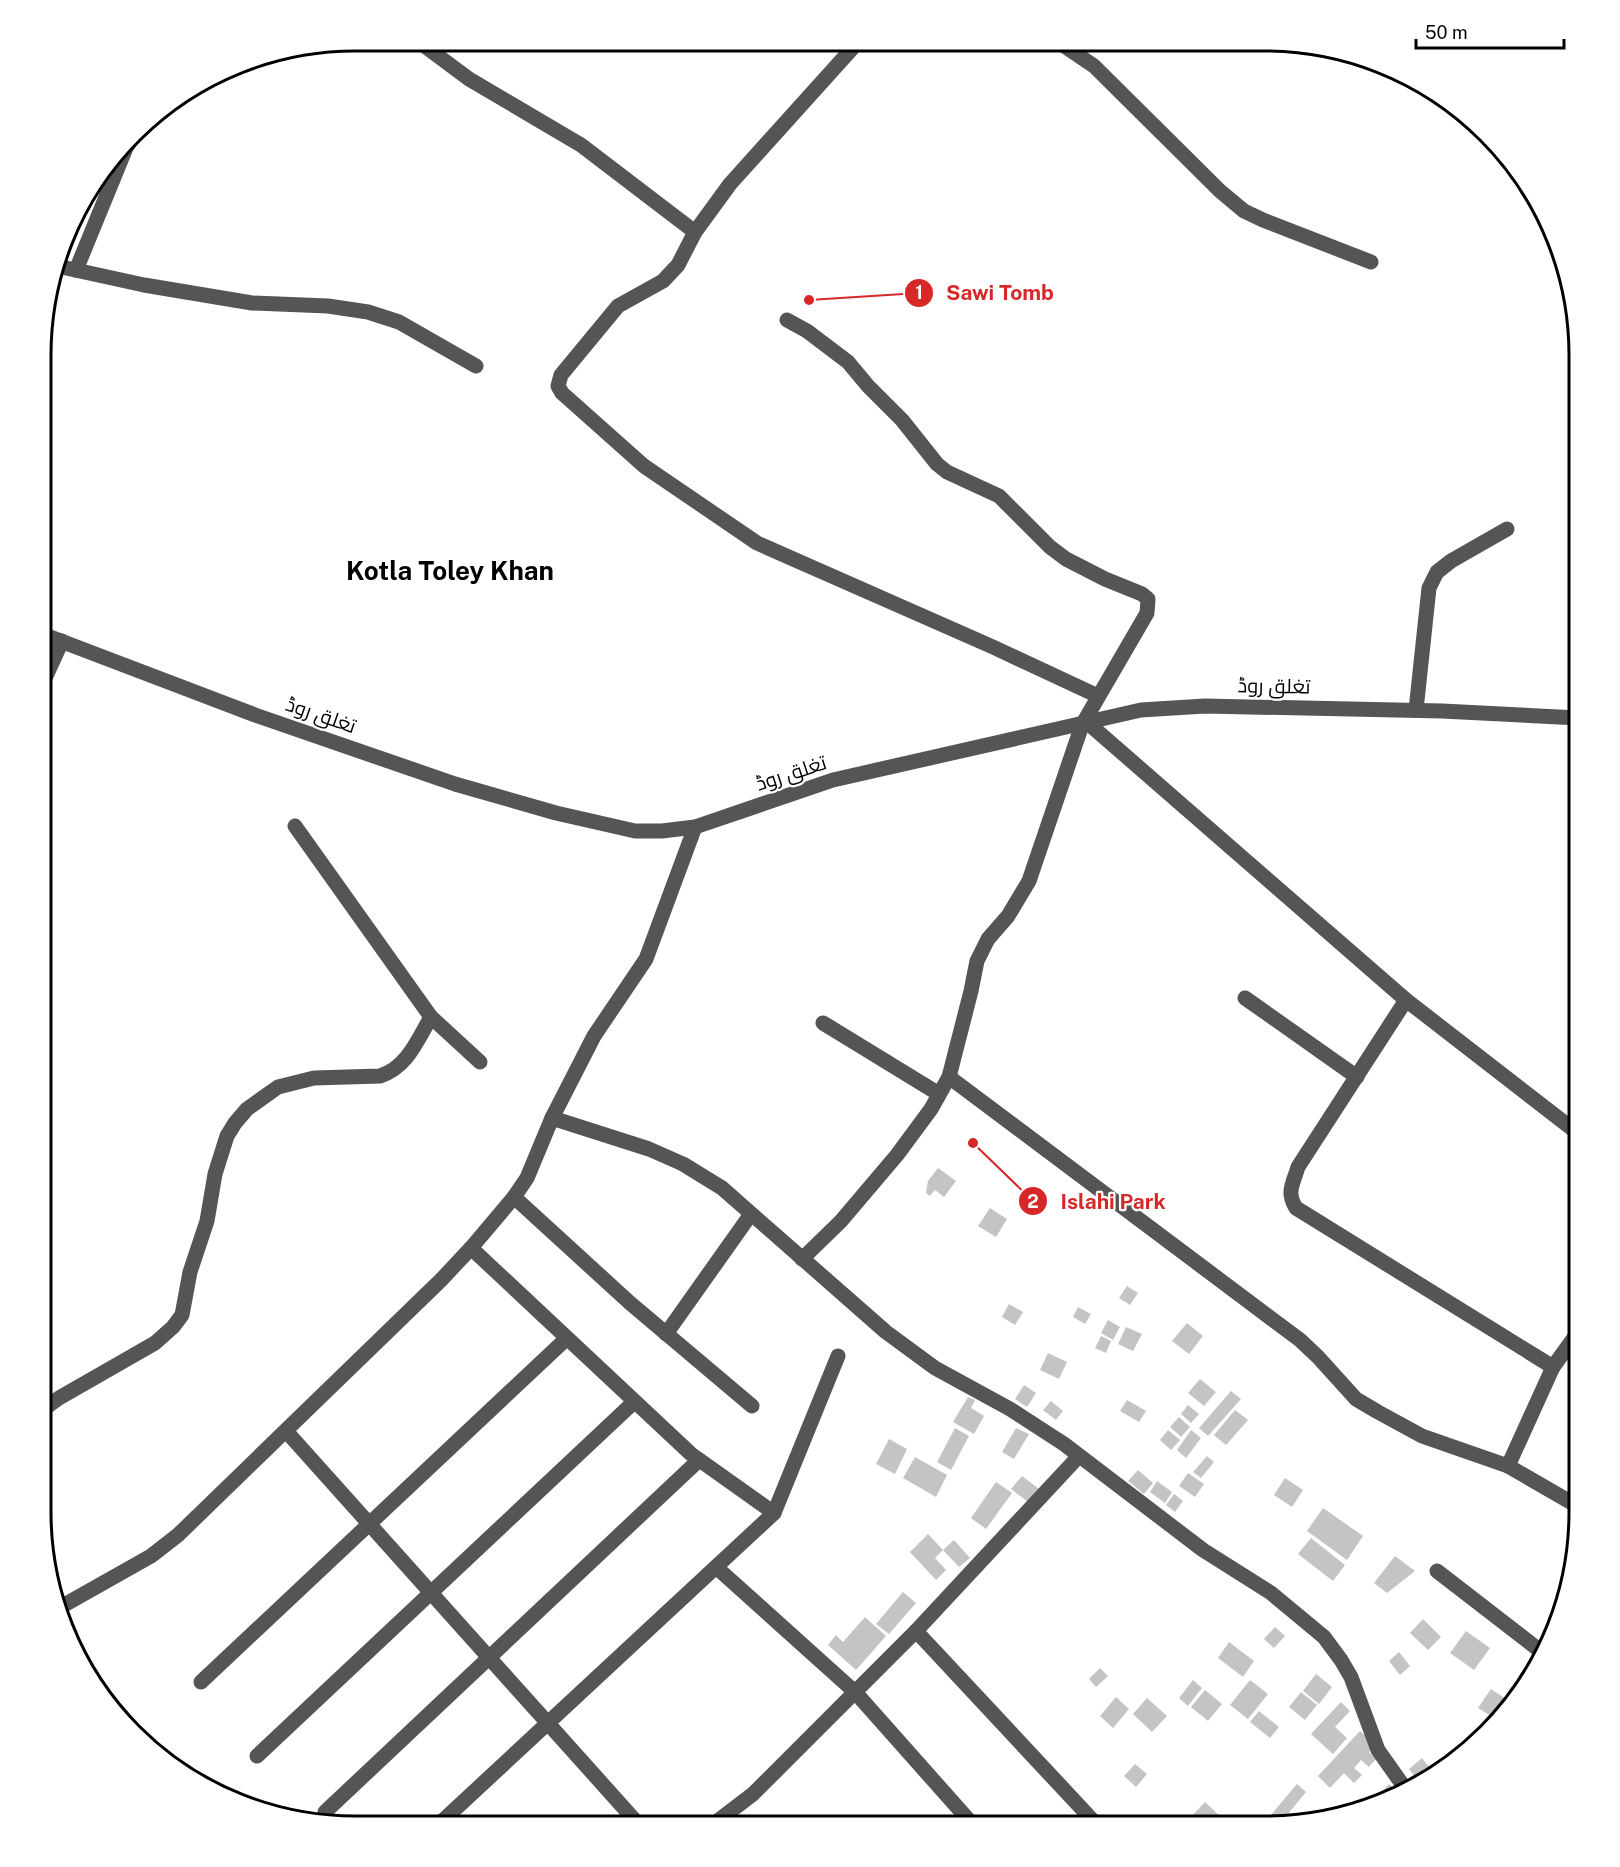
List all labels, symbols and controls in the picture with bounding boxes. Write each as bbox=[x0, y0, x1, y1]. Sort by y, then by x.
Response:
scale bar bbox=[1416, 12, 1564, 50]
text: 50 m bbox=[1425, 22, 1468, 43]
callout: Sawi Tomb bbox=[904, 273, 1066, 312]
text: Sawi Tomb bbox=[946, 280, 1054, 305]
text: 1 bbox=[915, 282, 923, 303]
district label: Kotla Toley Khan bbox=[346, 555, 554, 586]
street label: تغلق روڈ bbox=[1237, 673, 1311, 700]
street label: تغلق روڈ bbox=[282, 692, 360, 739]
street label: تغلق روڈ bbox=[753, 750, 830, 797]
callout: Islahi Park bbox=[1018, 1182, 1177, 1221]
text: Islahi Park bbox=[1060, 1189, 1166, 1214]
text: 2 bbox=[1027, 1191, 1039, 1212]

